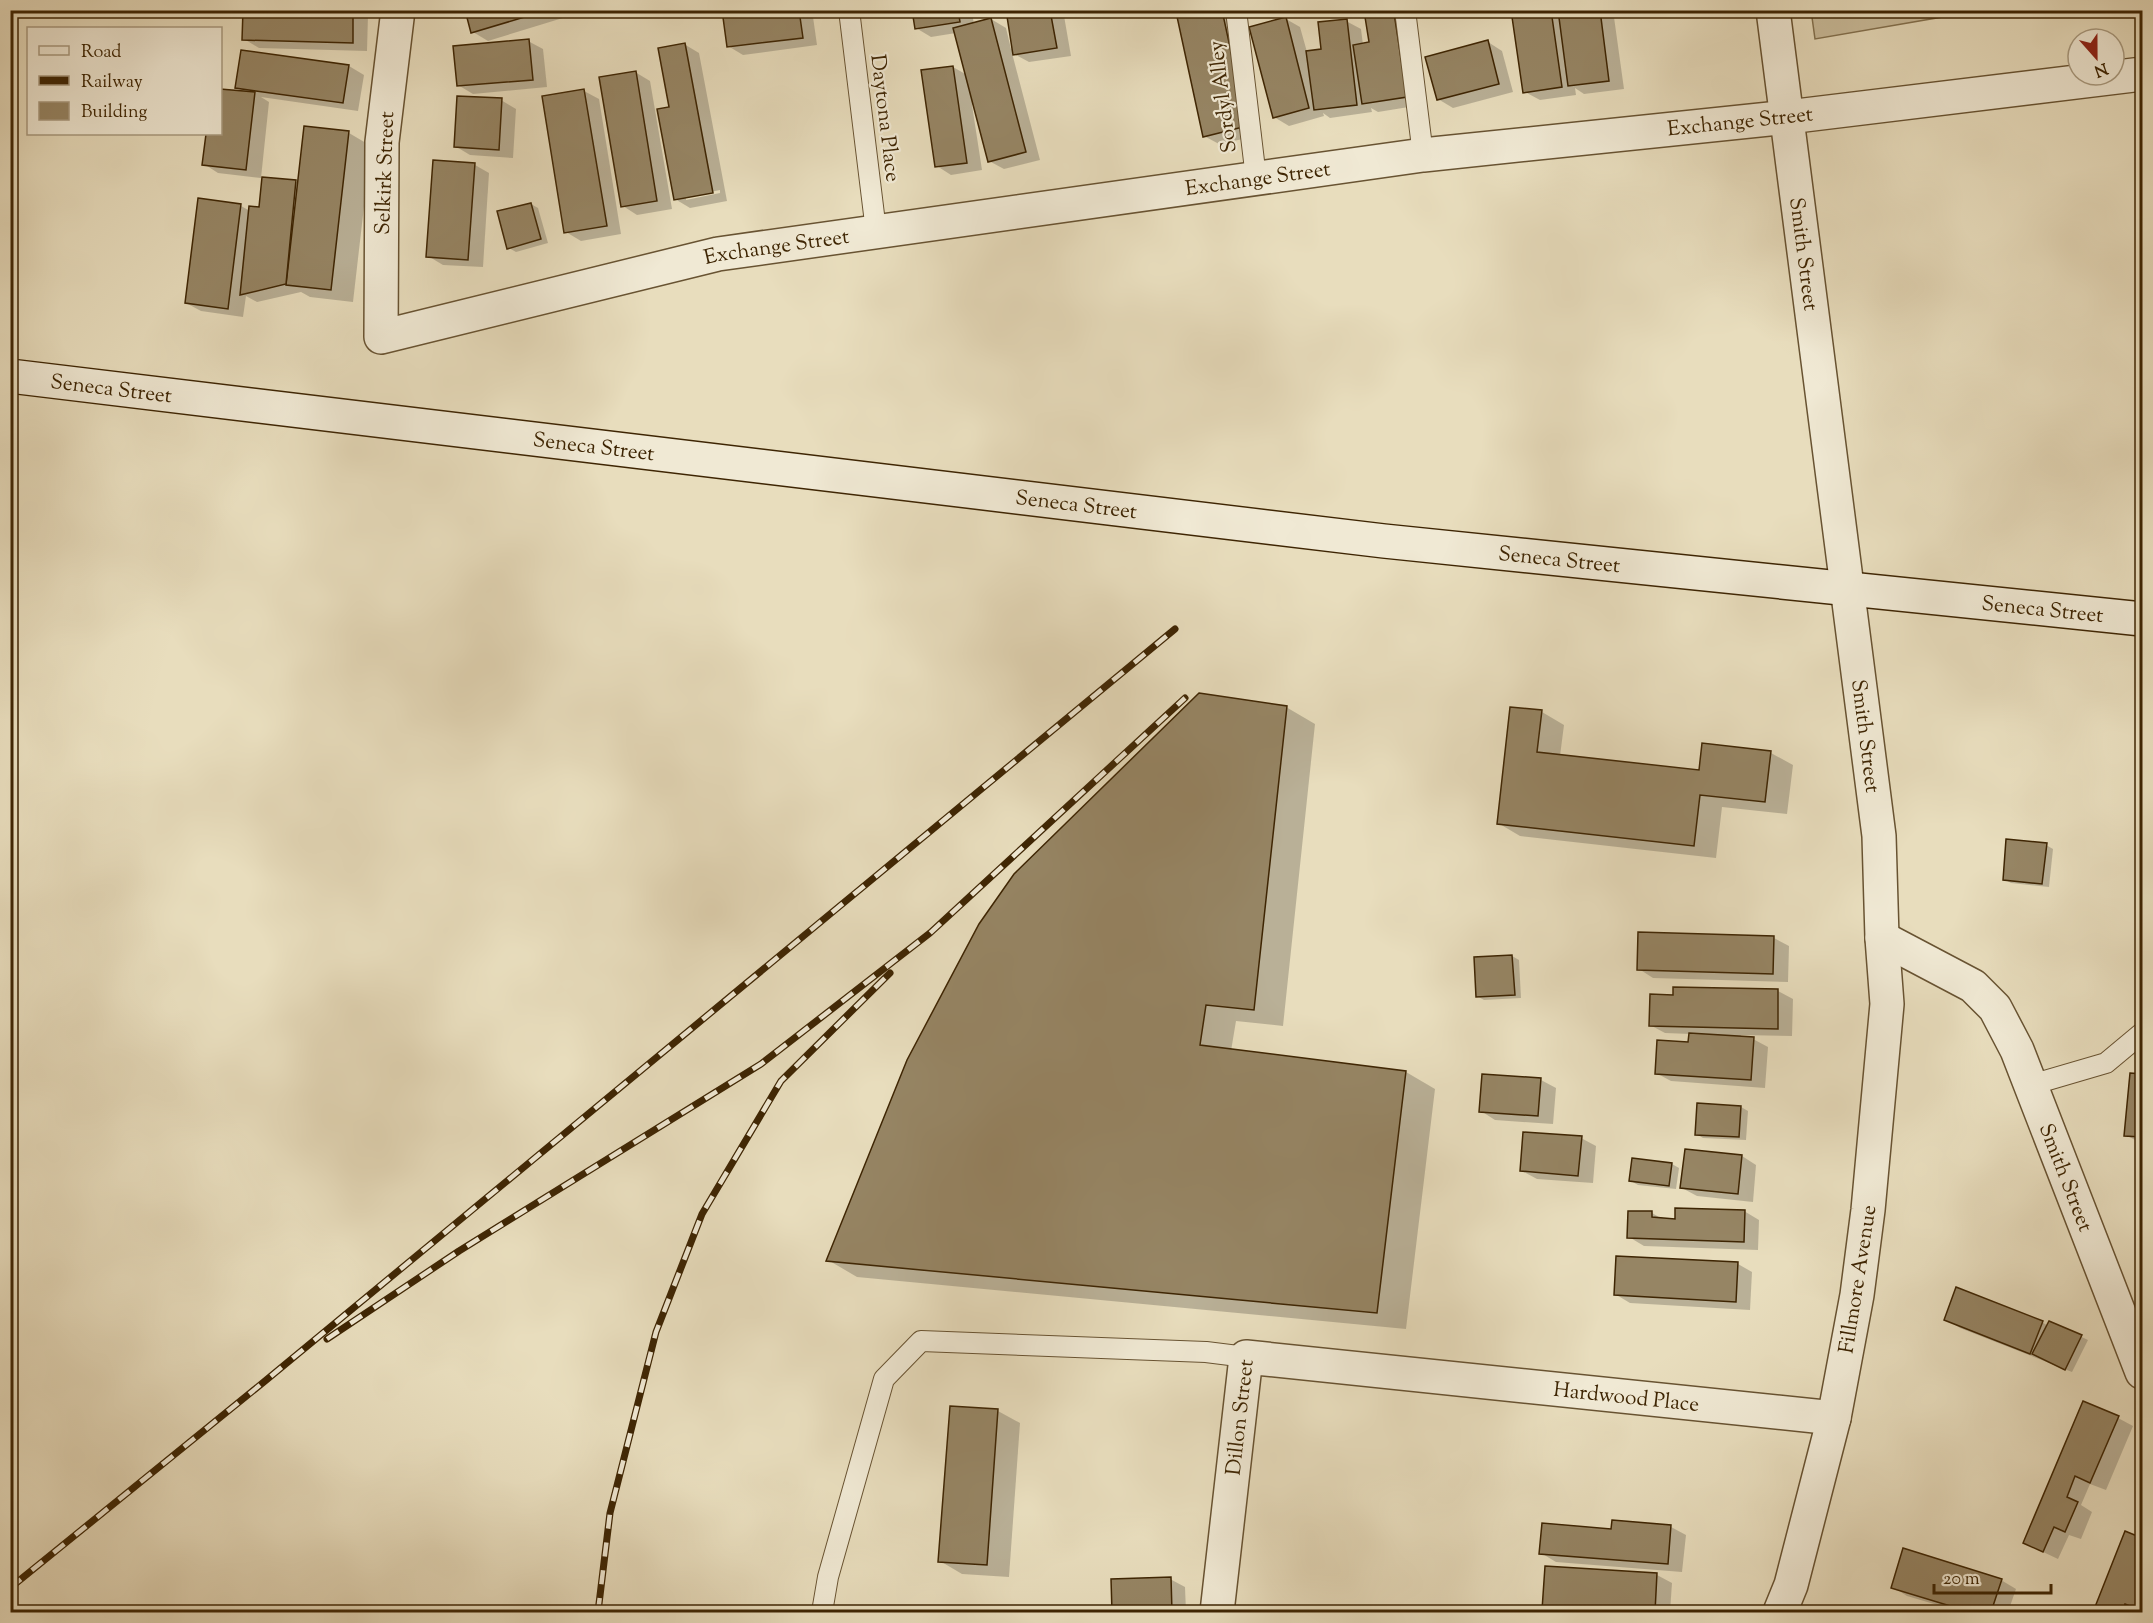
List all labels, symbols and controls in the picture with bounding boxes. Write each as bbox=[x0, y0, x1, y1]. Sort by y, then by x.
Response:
legend bbox=[27, 27, 222, 135]
north arrow bbox=[2066, 27, 2126, 87]
street label: Sordyl Alley bbox=[1202, 38, 1246, 155]
text: Road bbox=[81, 40, 121, 66]
street label: Daytona Place bbox=[861, 53, 907, 184]
text: N bbox=[2090, 56, 2111, 82]
text: Railway bbox=[81, 70, 143, 96]
text: Building bbox=[81, 100, 147, 126]
street label: Exchange Street bbox=[1666, 100, 1814, 146]
street label: Selkirk Street bbox=[369, 111, 403, 235]
street label: Exchange Street bbox=[1183, 155, 1332, 205]
street label: Smith Street bbox=[1780, 196, 1824, 313]
street label: Exchange Street bbox=[701, 223, 851, 274]
street label: Seneca Street bbox=[49, 368, 174, 412]
street label: Seneca Street bbox=[531, 426, 656, 470]
street label: Seneca Street bbox=[1014, 484, 1139, 528]
street label: Seneca Street bbox=[1497, 540, 1621, 582]
street label: Seneca Street bbox=[1980, 590, 2105, 632]
street label: Smith Street bbox=[1842, 678, 1886, 795]
street label: Smith Street bbox=[2030, 1119, 2099, 1237]
street label: Fillmore Avenue bbox=[1832, 1203, 1886, 1356]
street label: Dillon Street bbox=[1220, 1358, 1263, 1477]
street label: Hardwood Place bbox=[1552, 1376, 1700, 1421]
scale bar bbox=[1934, 1557, 2051, 1595]
text: 20 m bbox=[1943, 1567, 1980, 1593]

